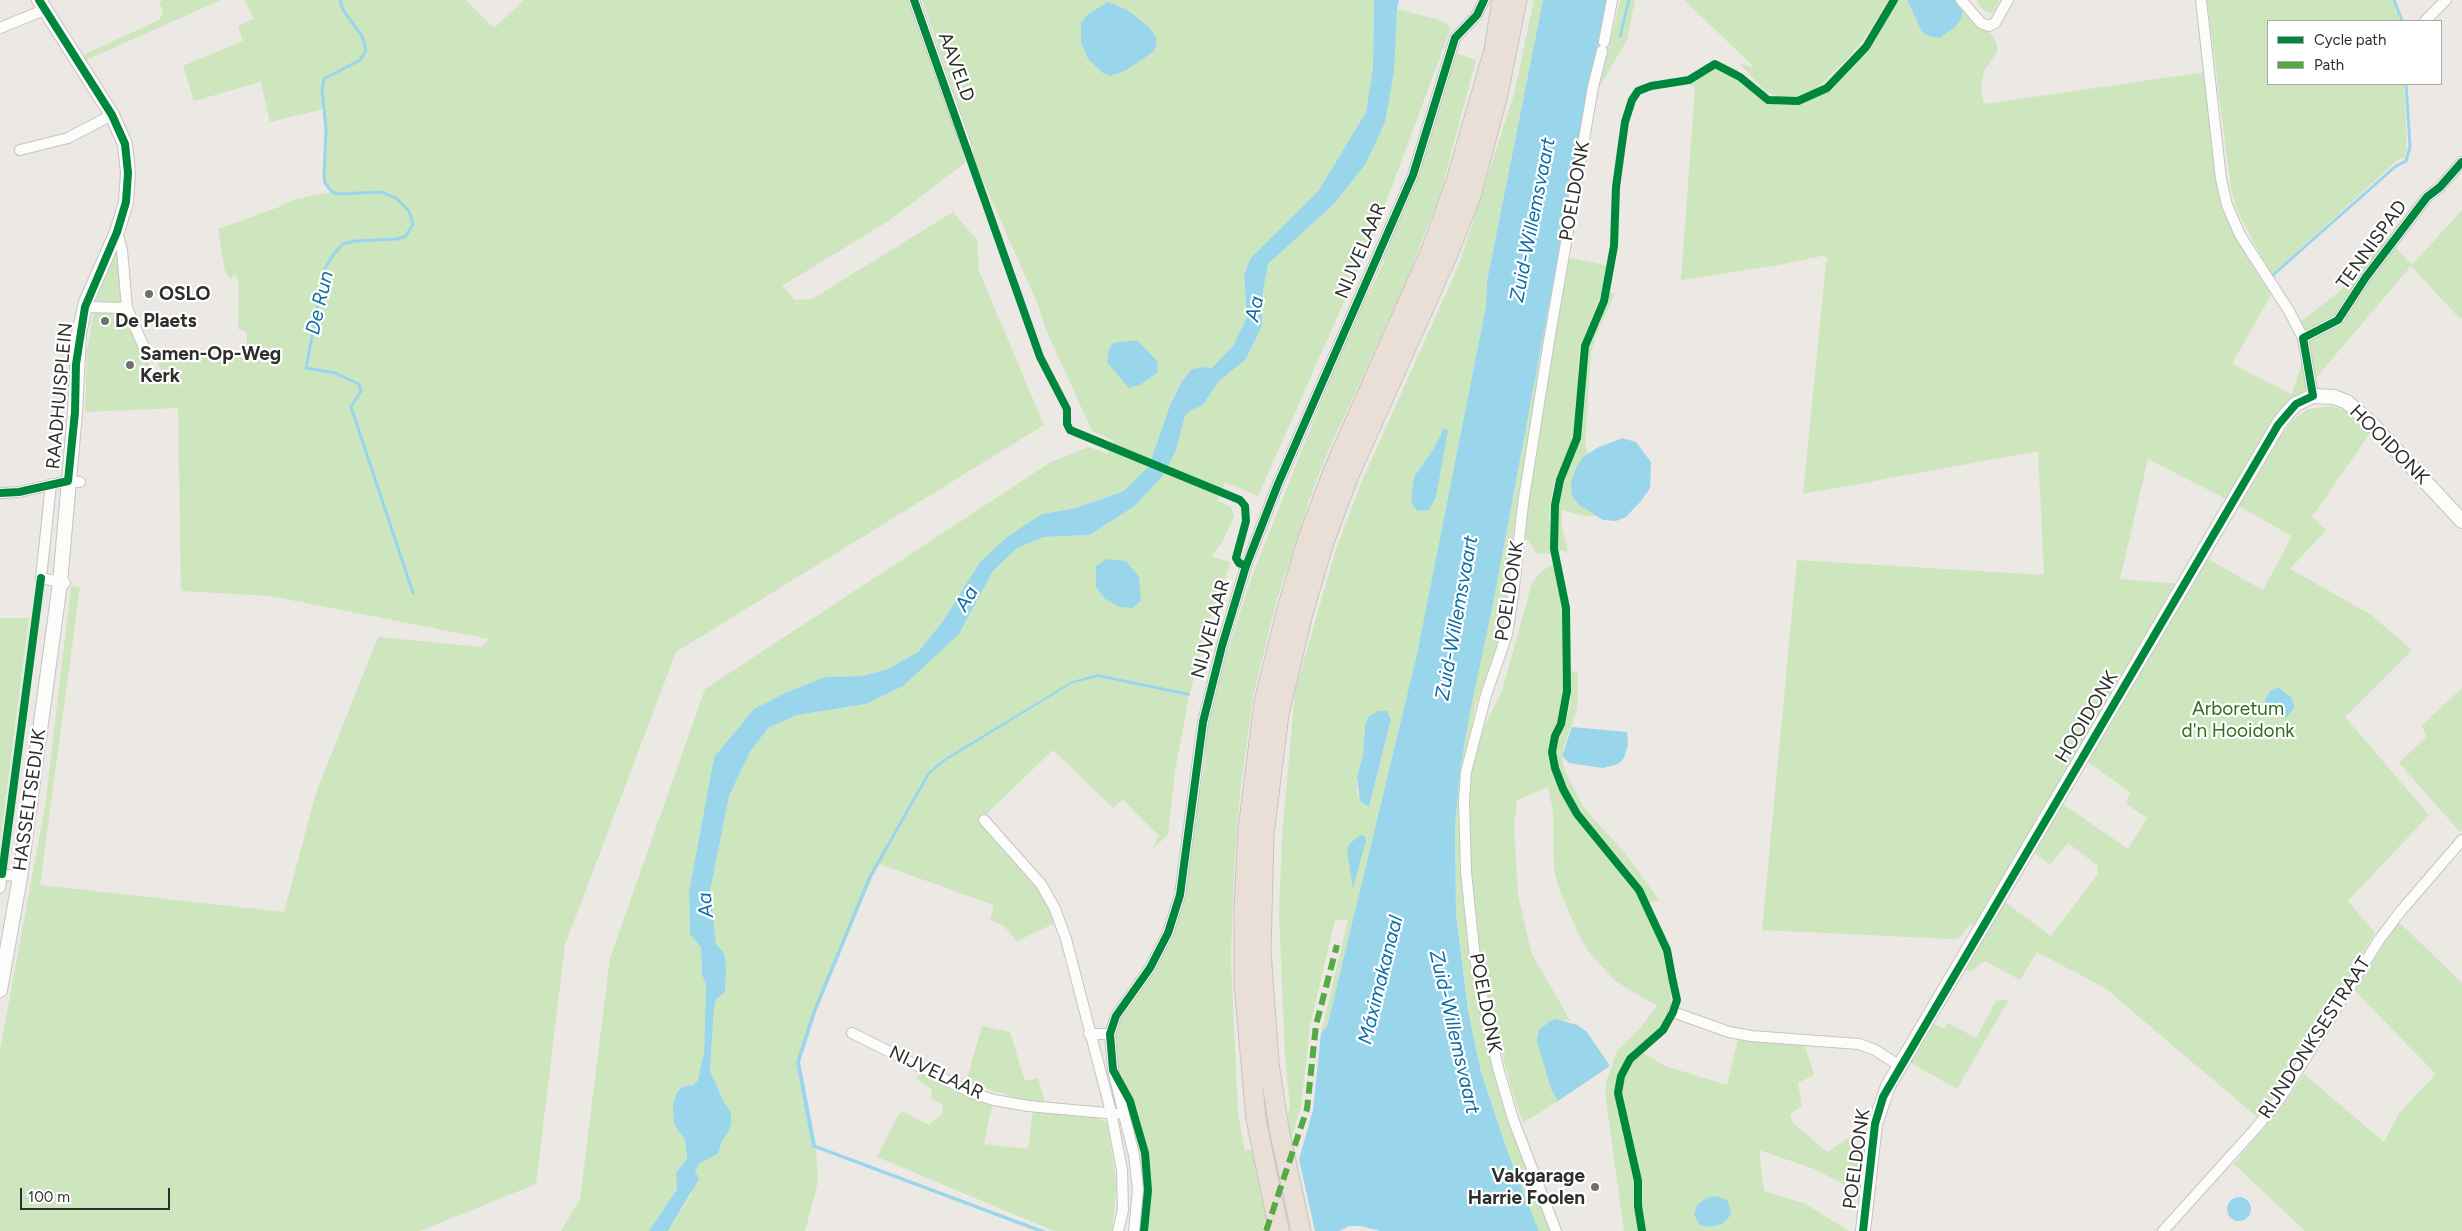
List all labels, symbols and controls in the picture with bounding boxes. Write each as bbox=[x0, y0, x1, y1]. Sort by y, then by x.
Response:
legend bbox=[2267, 20, 2442, 85]
street label: AAVELD bbox=[933, 29, 979, 105]
text: Cycle path bbox=[2314, 31, 2386, 49]
text: Path bbox=[2314, 56, 2344, 74]
water label: Zuid-Willemsvaart bbox=[1505, 136, 1561, 304]
street label: POELDONK bbox=[1555, 139, 1595, 243]
street label: TENNISPAD bbox=[2332, 196, 2412, 294]
street label: NIJVELAAR bbox=[1331, 200, 1391, 302]
water label: De Run bbox=[301, 269, 339, 337]
place label: OSLO bbox=[159, 283, 210, 305]
marker: OSLO bbox=[143, 288, 155, 300]
water label: Aa bbox=[1241, 294, 1269, 324]
place label: De Plaets bbox=[115, 310, 197, 332]
marker: De Plaets bbox=[99, 315, 111, 327]
street label: RAADHUISPLEIN bbox=[42, 322, 78, 470]
place label: Samen-Op-Weg Kerk bbox=[140, 343, 281, 387]
marker: Samen-Op-Weg Kerk bbox=[124, 359, 136, 371]
street label: HOOIDONK bbox=[2345, 401, 2433, 489]
water label: Zuid-Willemsvaart bbox=[1431, 534, 1483, 702]
street label: POELDONK bbox=[1491, 539, 1529, 643]
street label: NIJVELAAR bbox=[1187, 577, 1235, 681]
water label: Aa bbox=[950, 582, 984, 616]
street label: HOOIDONK bbox=[2051, 667, 2123, 767]
park label: Arboretum d'n Hooidonk bbox=[2182, 698, 2294, 742]
street label: HASSELTSEDIJK bbox=[9, 728, 51, 872]
water label: Aa bbox=[693, 891, 719, 919]
water label: Máximakanaal bbox=[1353, 913, 1409, 1047]
water label: Zuid-Willemsvaart bbox=[1424, 948, 1484, 1116]
street label: POELDONK bbox=[1464, 951, 1506, 1055]
street label: RIJNDONKSESTRAAT bbox=[2254, 953, 2376, 1123]
street label: NIJVELAAR bbox=[885, 1041, 987, 1105]
street label: POELDONK bbox=[1839, 1107, 1875, 1211]
place label: Vakgarage Harrie Foolen bbox=[1468, 1165, 1585, 1209]
scale bar bbox=[22, 1178, 172, 1210]
marker: Vakgarage Harrie Foolen bbox=[1589, 1181, 1601, 1193]
text: 100 m bbox=[28, 1188, 70, 1206]

